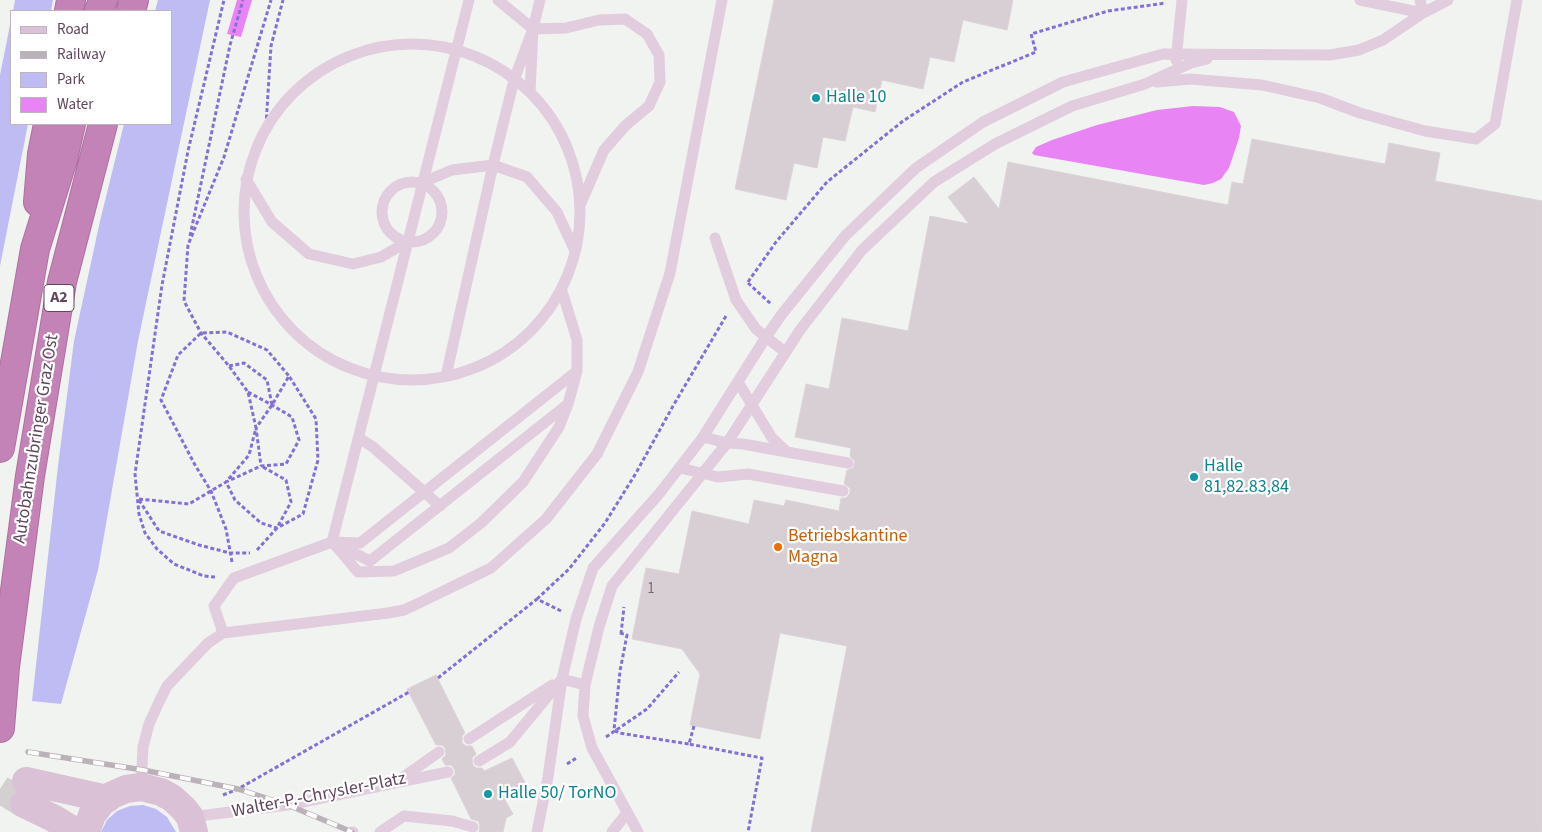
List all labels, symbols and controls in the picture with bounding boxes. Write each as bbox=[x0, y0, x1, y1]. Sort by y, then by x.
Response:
legend bbox=[10, 10, 172, 125]
text: Road bbox=[57, 19, 89, 40]
text: Railway bbox=[57, 44, 106, 65]
text: Park bbox=[57, 69, 85, 90]
place label: Halle 10 bbox=[826, 87, 886, 109]
marker: Halle 10 bbox=[810, 92, 822, 104]
text: Water bbox=[57, 94, 93, 115]
road number: A2 bbox=[44, 284, 74, 312]
street label: Autobahnzubringer Graz Ost bbox=[10, 333, 64, 545]
place label: Halle 81,82.83,84 bbox=[1204, 456, 1289, 498]
marker: Halle 81,82.83,84 bbox=[1188, 471, 1200, 483]
place label: Betriebskantine Magna bbox=[788, 526, 907, 568]
marker: Betriebskantine Magna bbox=[772, 541, 784, 553]
house number: 1 bbox=[647, 581, 655, 599]
street label: Walter-P.-Chrysler-Platz bbox=[230, 769, 408, 823]
place label: Halle 50/ TorNO bbox=[498, 783, 616, 805]
marker: Halle 50/ TorNO bbox=[482, 788, 494, 800]

